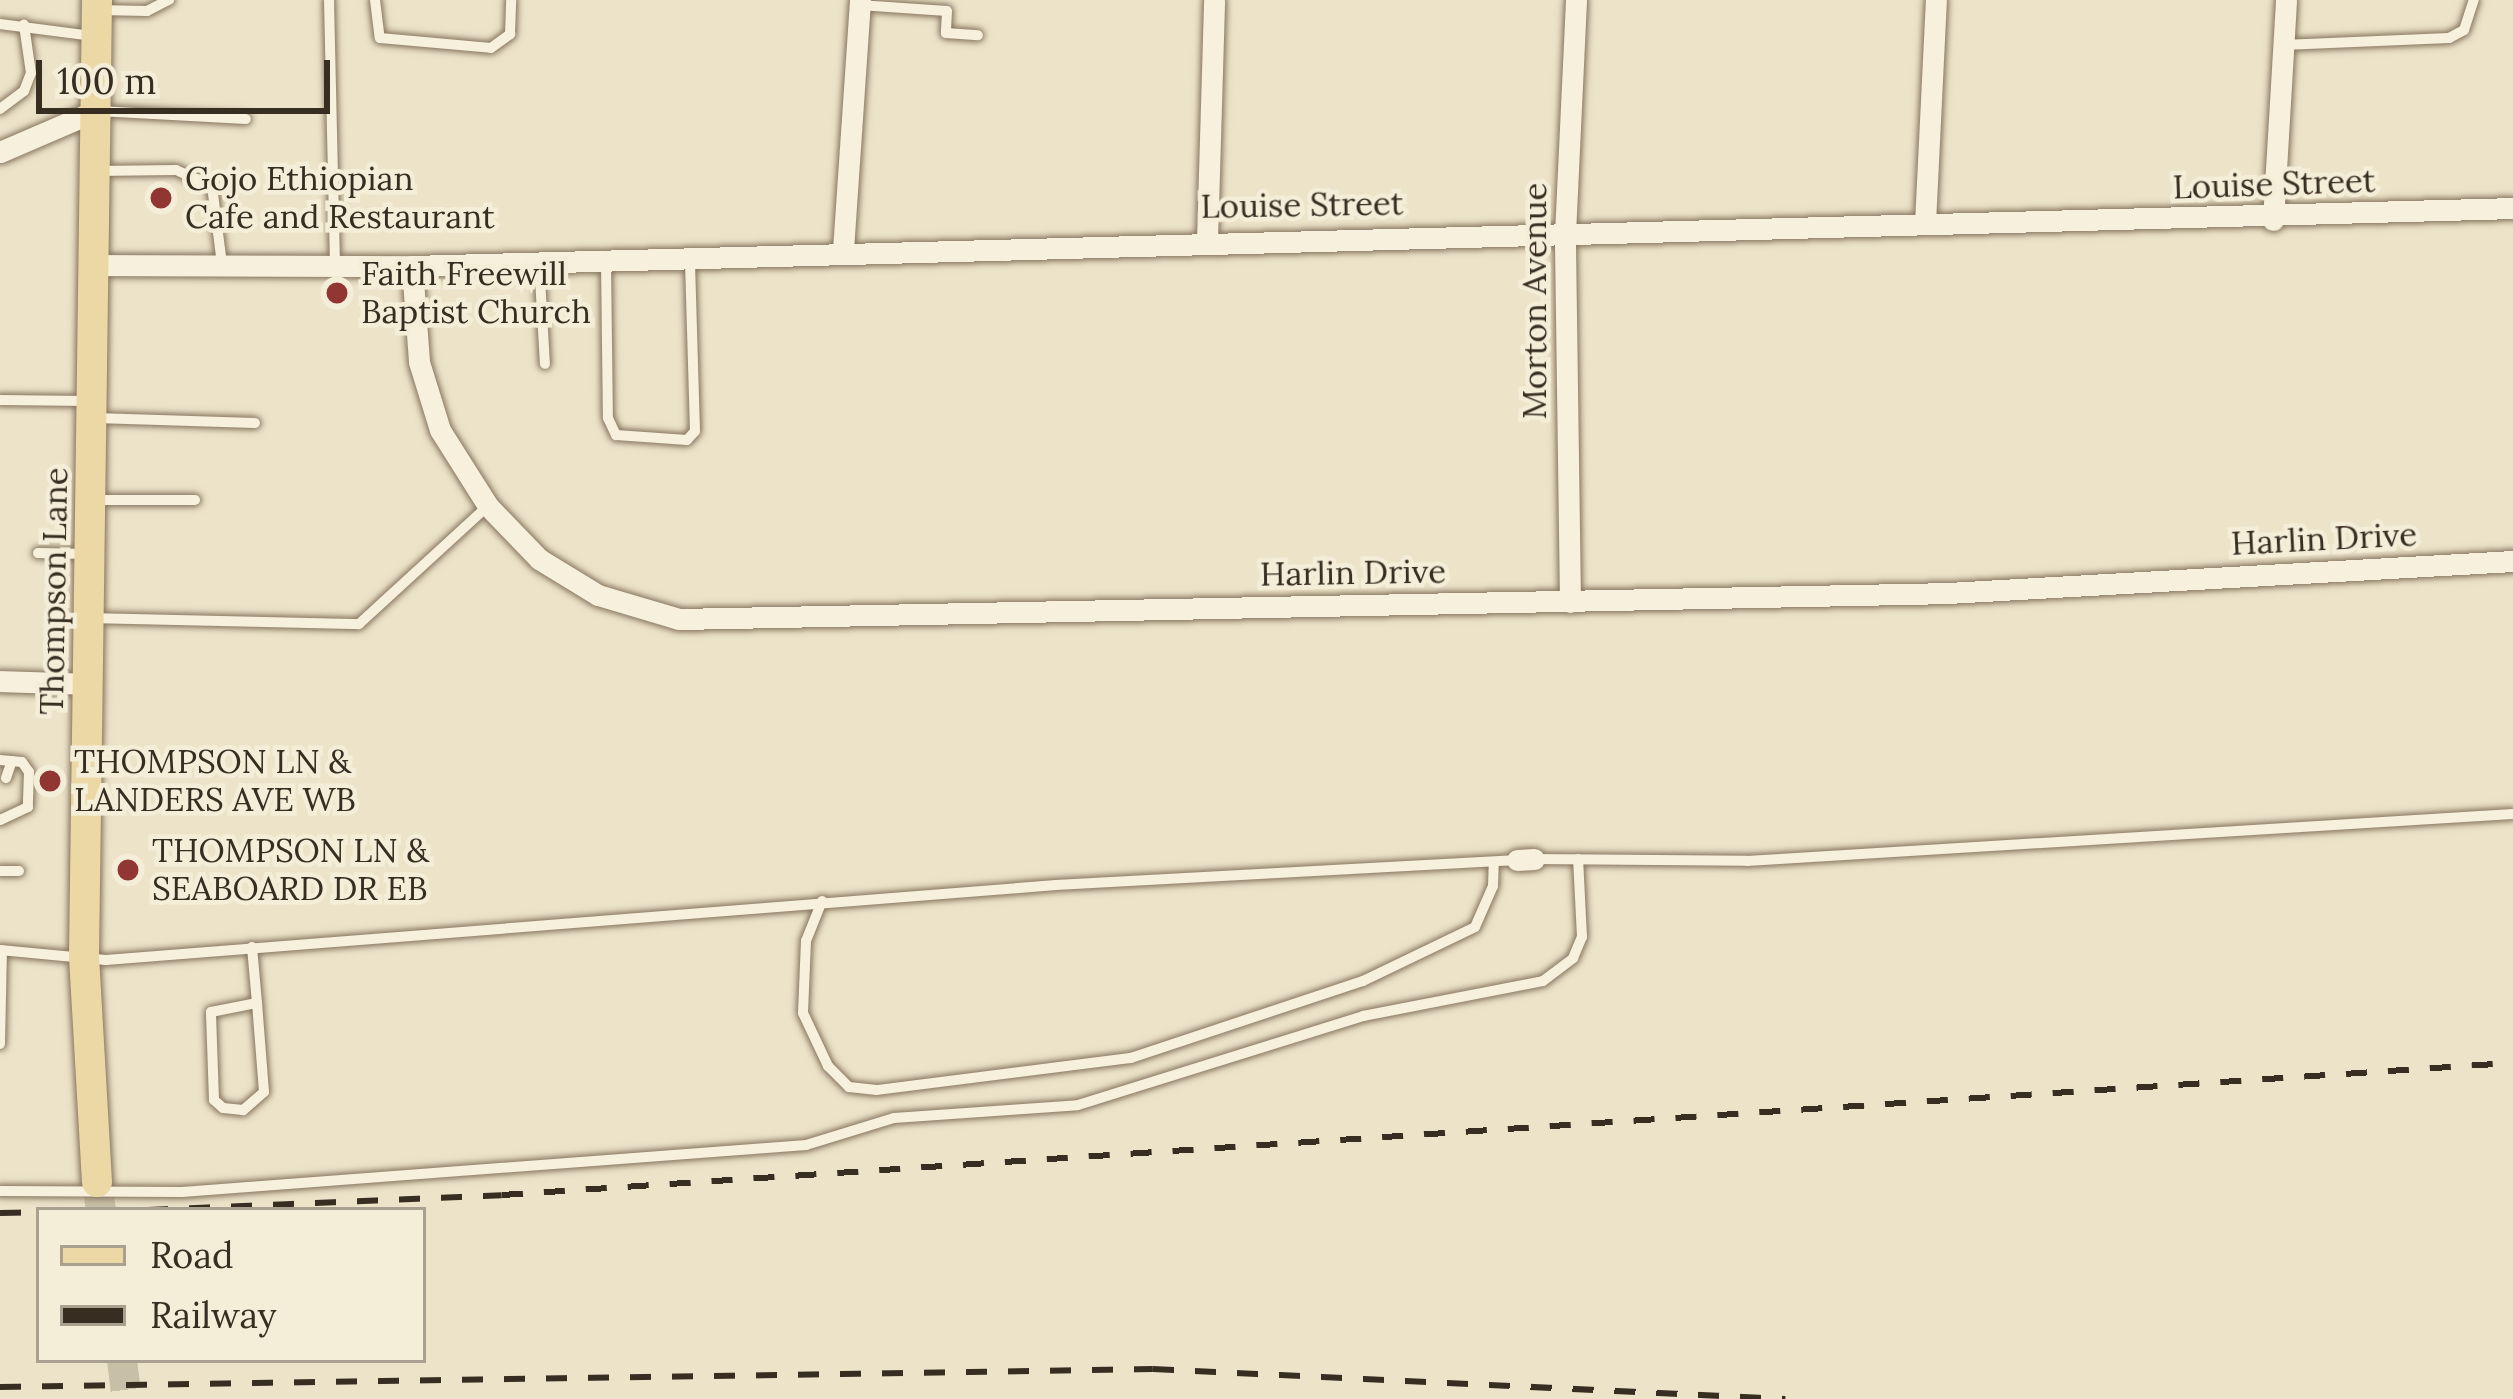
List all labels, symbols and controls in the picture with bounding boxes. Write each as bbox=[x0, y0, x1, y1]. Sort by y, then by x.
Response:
scale bar bbox=[42, 36, 336, 110]
text: 100 m bbox=[57, 58, 156, 104]
place label: Gojo Ethiopian Cafe and Restaurant bbox=[185, 159, 495, 237]
street label: Louise Street bbox=[2172, 161, 2376, 207]
street label: Louise Street bbox=[1200, 183, 1404, 227]
street label: Morton Avenue bbox=[1515, 183, 1555, 419]
marker: Gojo Ethiopian Cafe and Restaurant bbox=[148, 185, 174, 211]
place label: Faith Freewill Baptist Church bbox=[361, 254, 591, 332]
marker: Faith Freewill Baptist Church bbox=[324, 280, 350, 306]
street label: Thompson Lane bbox=[32, 467, 76, 715]
street label: Harlin Drive bbox=[2230, 514, 2418, 564]
street label: Harlin Drive bbox=[1260, 552, 1446, 594]
place label: THOMPSON LN & LANDERS AVE WB bbox=[74, 742, 356, 820]
marker: THOMPSON LN & LANDERS AVE WB bbox=[37, 768, 63, 794]
place label: THOMPSON LN & SEABOARD DR EB bbox=[152, 831, 429, 909]
marker: THOMPSON LN & SEABOARD DR EB bbox=[115, 857, 141, 883]
legend bbox=[36, 1207, 426, 1363]
text: Road bbox=[150, 1232, 234, 1278]
text: Railway bbox=[150, 1292, 277, 1338]

